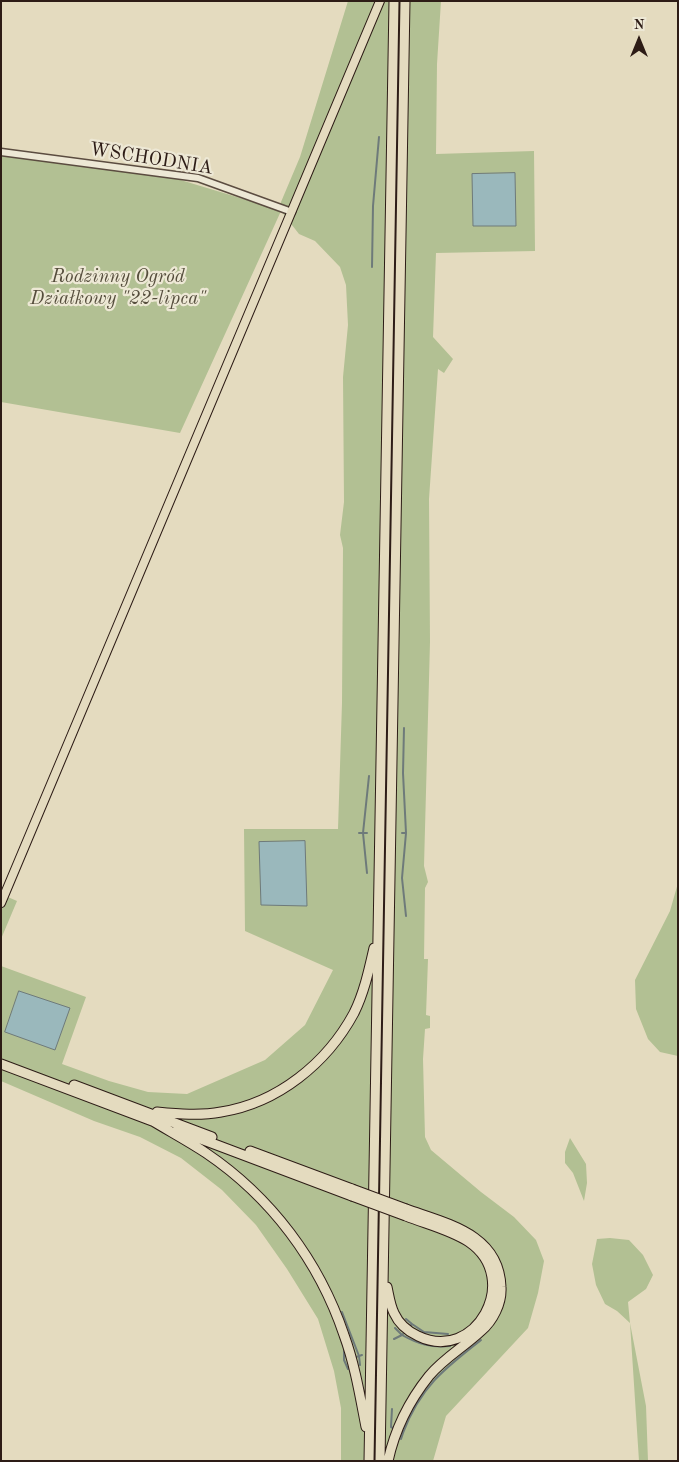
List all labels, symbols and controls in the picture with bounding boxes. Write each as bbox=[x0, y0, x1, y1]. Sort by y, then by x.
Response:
north arrow bbox=[614, 15, 664, 65]
text: N bbox=[634, 18, 644, 32]
street label: WSCHODNIA bbox=[88, 138, 214, 180]
park label: Rodzinny Ogród Działkowy "22-lipca" bbox=[30, 266, 206, 310]

